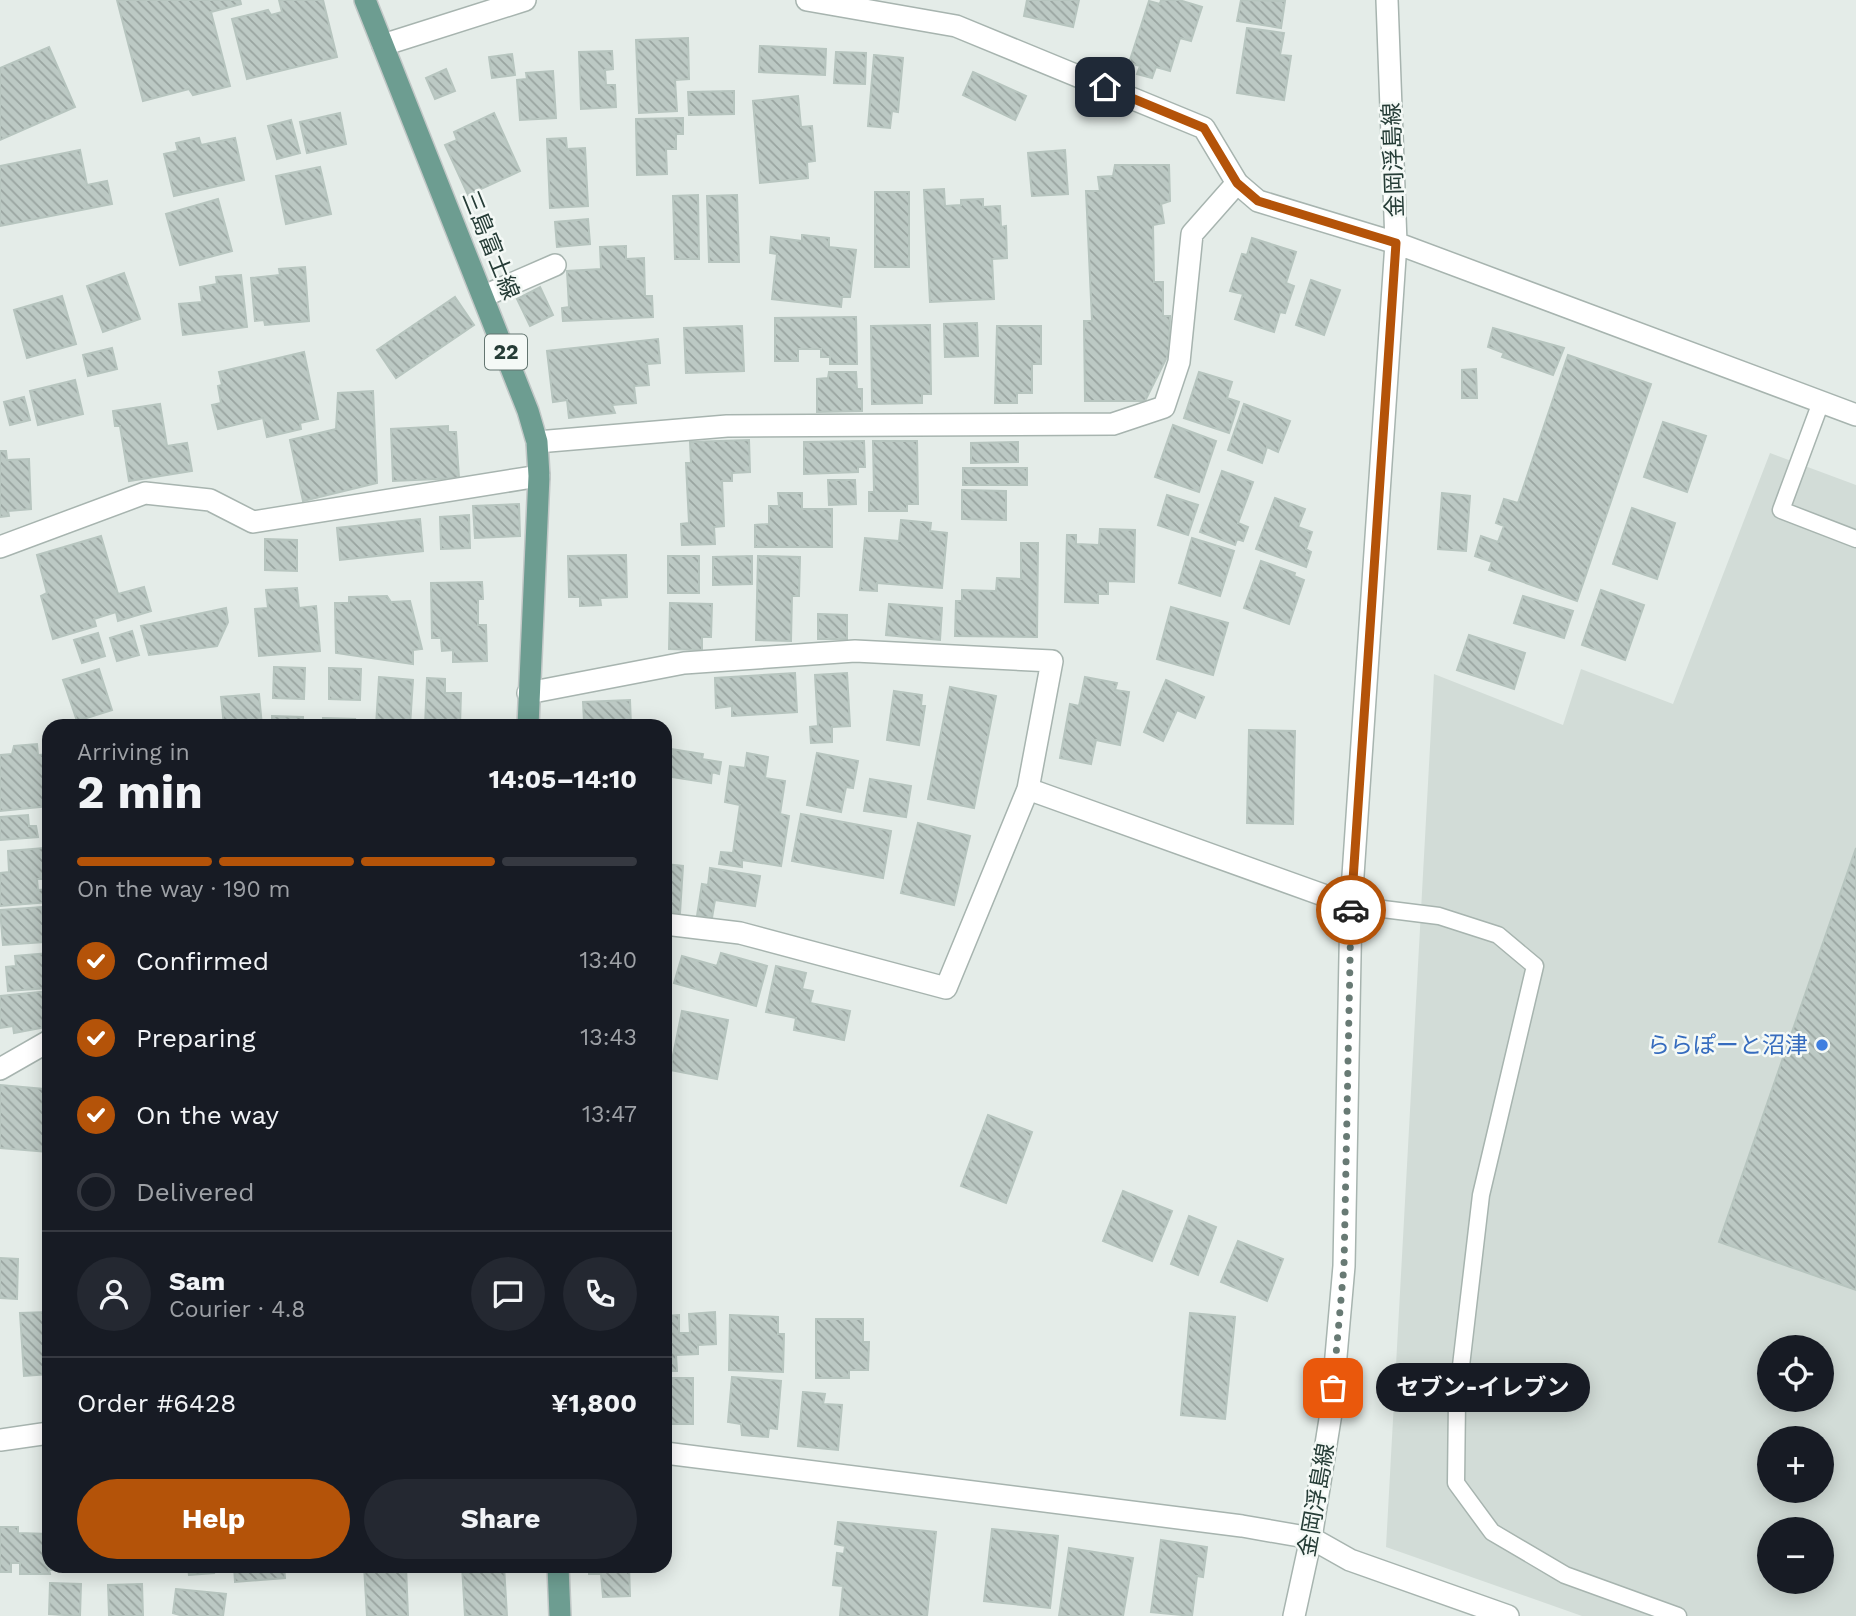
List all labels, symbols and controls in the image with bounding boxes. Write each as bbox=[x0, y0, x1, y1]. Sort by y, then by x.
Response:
pin bbox=[1075, 57, 1135, 117]
icon: home bbox=[1086, 68, 1124, 106]
street label: 金岡浮島線 bbox=[1378, 102, 1409, 218]
street label: 三島富士線 bbox=[456, 187, 525, 304]
road number: 22 bbox=[485, 334, 527, 370]
text: Arriving in bbox=[77, 739, 190, 766]
text: 14:05–14:10 bbox=[489, 764, 637, 794]
text: 2 min bbox=[77, 765, 203, 819]
courier bbox=[1316, 875, 1386, 945]
text: On the way · 190 m bbox=[77, 876, 290, 903]
icon: car bbox=[1332, 891, 1370, 929]
icon: check bbox=[77, 942, 115, 980]
text: Confirmed bbox=[136, 946, 269, 976]
text: 13:40 bbox=[579, 947, 637, 974]
icon: check bbox=[77, 1019, 115, 1057]
text: Preparing bbox=[136, 1023, 256, 1053]
text: 13:43 bbox=[580, 1024, 637, 1051]
place label: ららぽーと沼津 bbox=[1647, 1032, 1808, 1059]
marker: ららぽーと沼津 bbox=[1814, 1037, 1830, 1053]
icon: check bbox=[77, 1096, 115, 1134]
text: On the way bbox=[136, 1100, 279, 1130]
text: 13:47 bbox=[582, 1101, 637, 1128]
text: Delivered bbox=[136, 1177, 255, 1207]
button: person bbox=[77, 1257, 151, 1331]
button: chat bbox=[471, 1257, 545, 1331]
button: phone bbox=[563, 1257, 637, 1331]
text: Sam bbox=[169, 1266, 225, 1296]
text: Courier · 4.8 bbox=[169, 1296, 305, 1323]
map controls bbox=[1757, 1335, 1834, 1594]
button: locate bbox=[1757, 1335, 1834, 1412]
pin bbox=[1303, 1358, 1363, 1418]
callout: セブン-イレブン bbox=[1375, 1364, 1588, 1412]
icon: bag bbox=[1314, 1369, 1352, 1407]
text: セブン-イレブン bbox=[1396, 1374, 1570, 1401]
text: Order #6428 bbox=[77, 1388, 236, 1418]
text: ¥1,800 bbox=[551, 1388, 637, 1418]
button: + bbox=[1757, 1426, 1834, 1503]
street label: 金岡浮島線 bbox=[1293, 1441, 1340, 1559]
button: Help bbox=[77, 1479, 350, 1559]
button: Share bbox=[364, 1479, 637, 1559]
button: − bbox=[1757, 1517, 1834, 1594]

